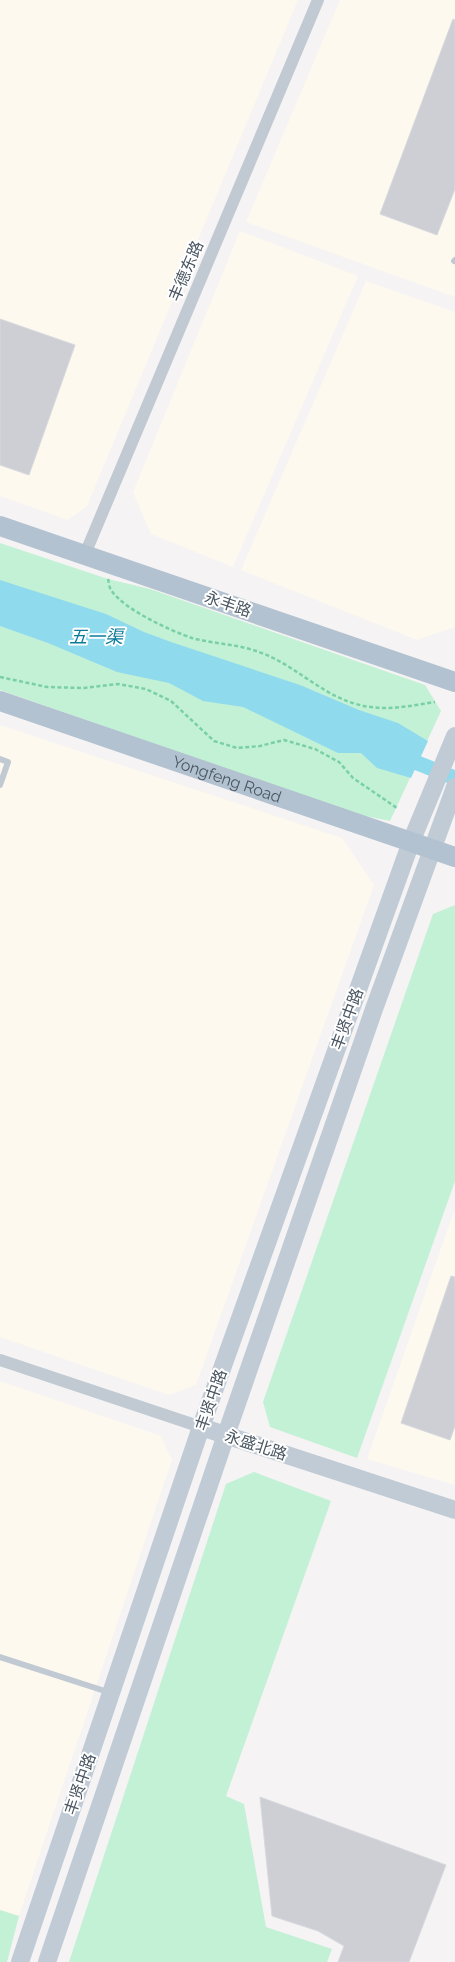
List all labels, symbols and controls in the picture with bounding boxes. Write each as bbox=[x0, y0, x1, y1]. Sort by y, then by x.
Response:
street label: 丰德东路 bbox=[165, 238, 207, 304]
street label: 永丰路 bbox=[202, 587, 254, 621]
water label: 五一渠 bbox=[69, 626, 126, 647]
street label: Yongfeng Road bbox=[170, 751, 284, 806]
street label: 丰贤中路 bbox=[327, 986, 367, 1052]
street label: 丰贤中路 bbox=[192, 1367, 230, 1433]
street label: 永盛北路 bbox=[223, 1426, 289, 1464]
street label: 丰贤中路 bbox=[61, 1751, 99, 1817]

